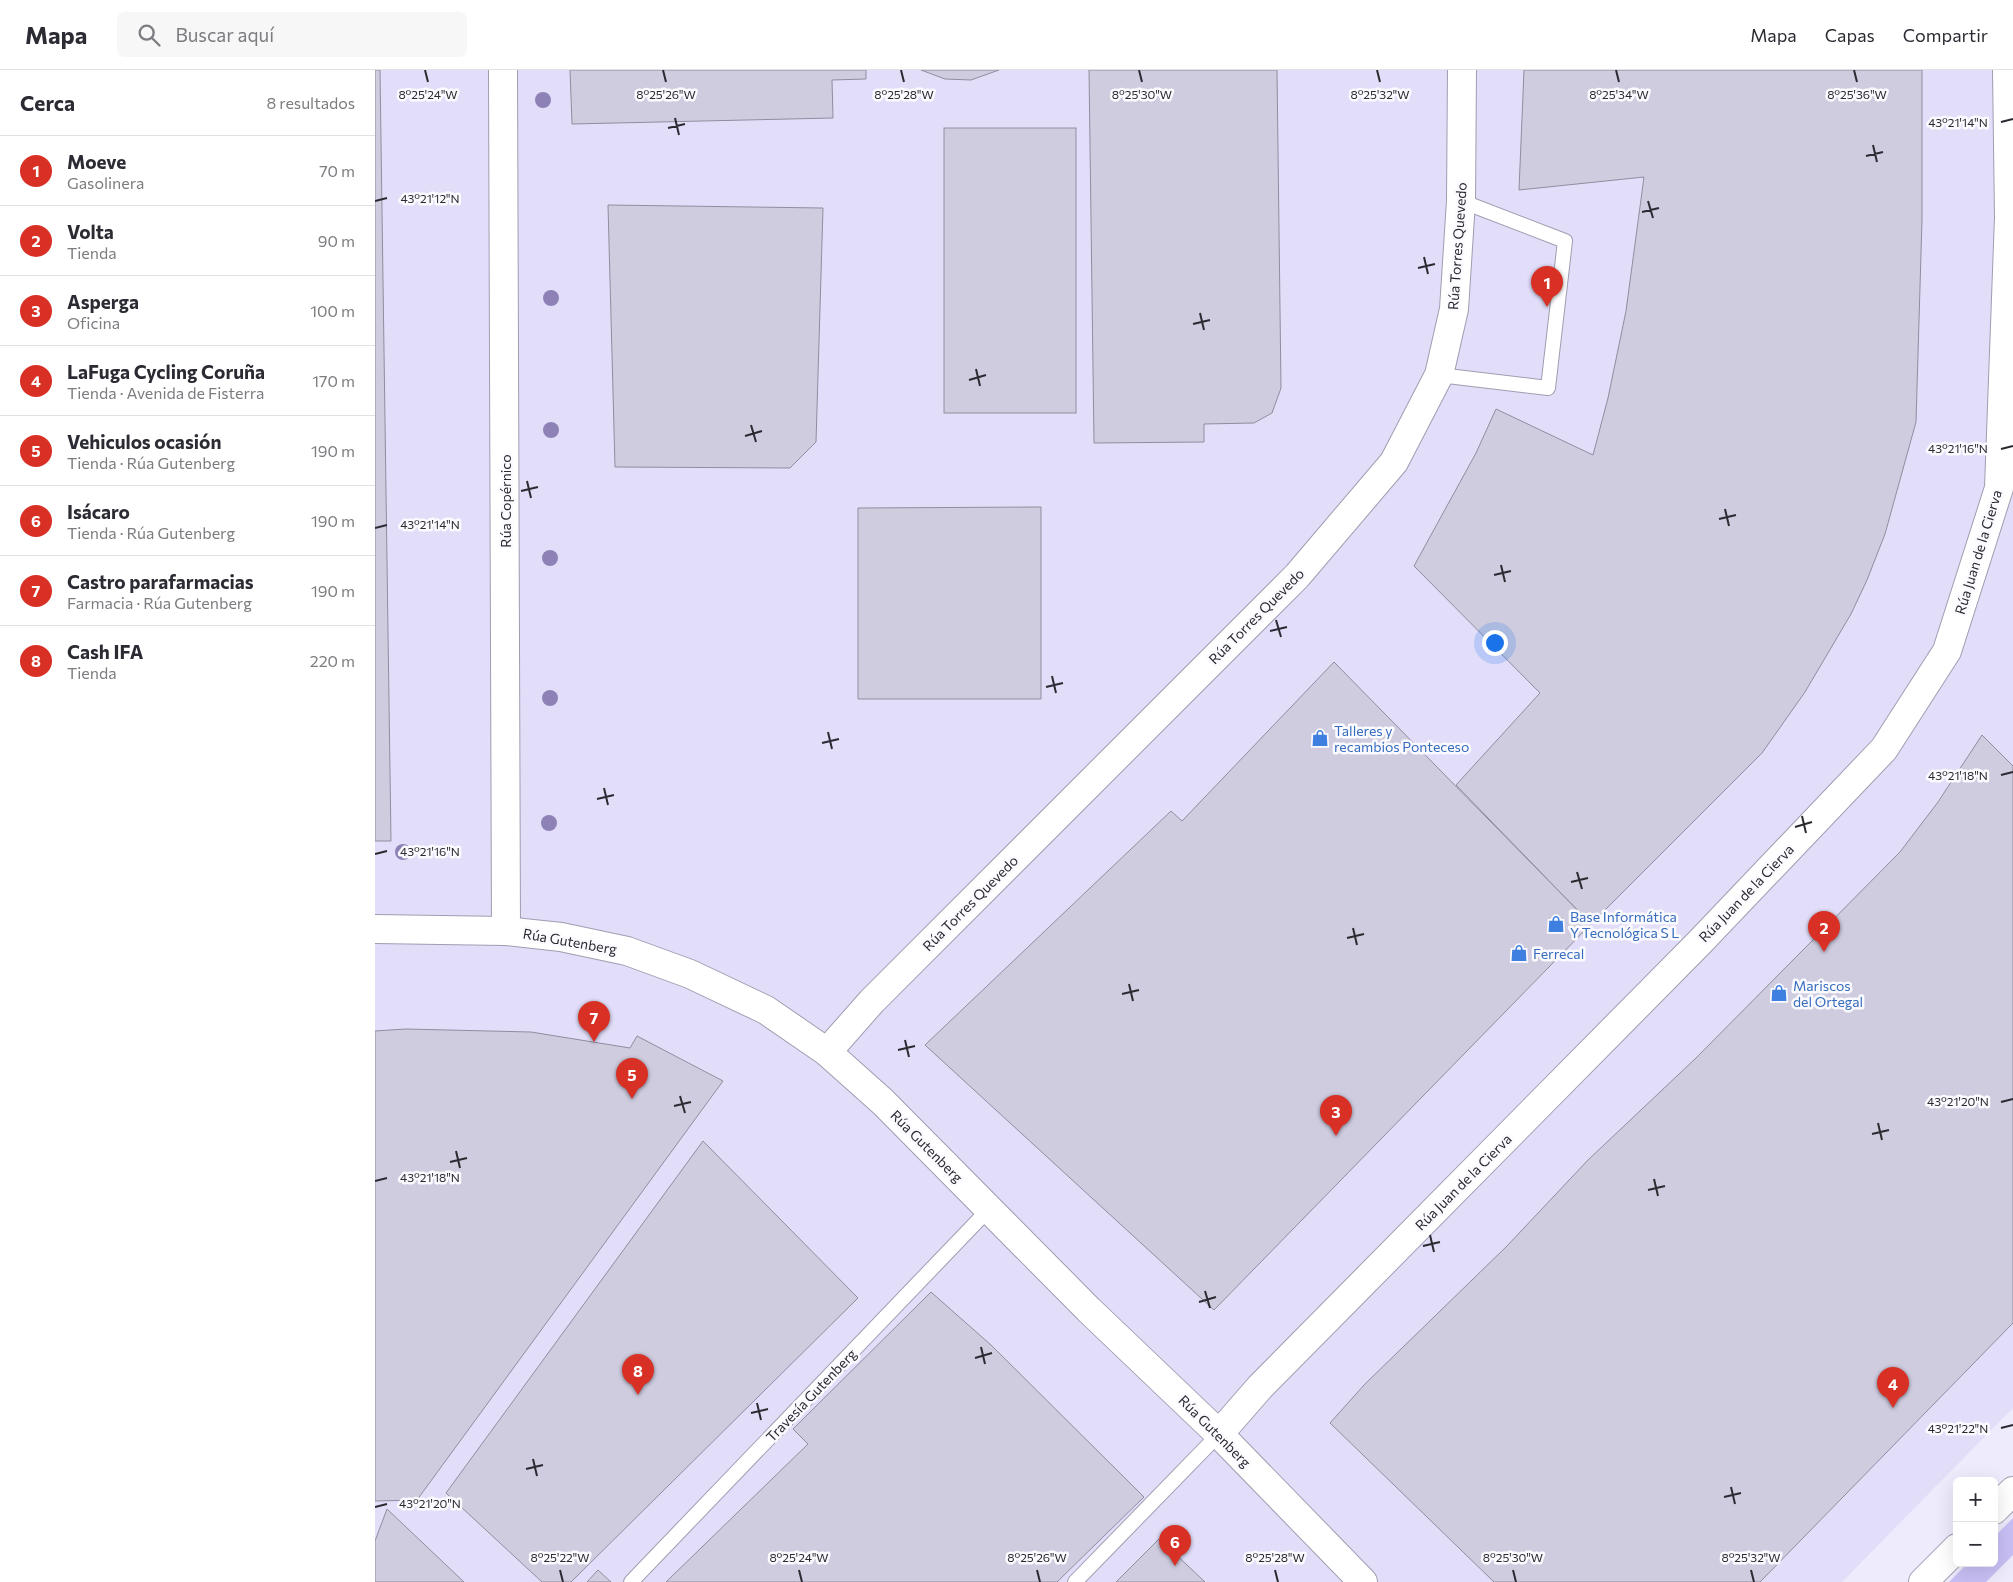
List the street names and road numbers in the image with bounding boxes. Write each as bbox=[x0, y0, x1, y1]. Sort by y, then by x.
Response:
street label: Rúa Torres Quevedo bbox=[1444, 182, 1470, 310]
street label: Rúa Copérnico bbox=[497, 454, 514, 548]
street label: Rúa Juan de la Cierva bbox=[1951, 488, 2005, 616]
street label: Rúa Torres Quevedo bbox=[1205, 565, 1307, 667]
street label: Rúa Juan de la Cierva bbox=[1695, 841, 1797, 945]
street label: Rúa Torres Quevedo bbox=[919, 852, 1021, 954]
street label: Rúa Gutenberg bbox=[522, 924, 619, 958]
street label: Rúa Gutenberg bbox=[887, 1106, 967, 1186]
street label: Rúa Juan de la Cierva bbox=[1411, 1130, 1515, 1234]
street label: Travesía Gutenberg bbox=[762, 1345, 860, 1445]
street label: Rúa Gutenberg bbox=[1175, 1391, 1255, 1471]

